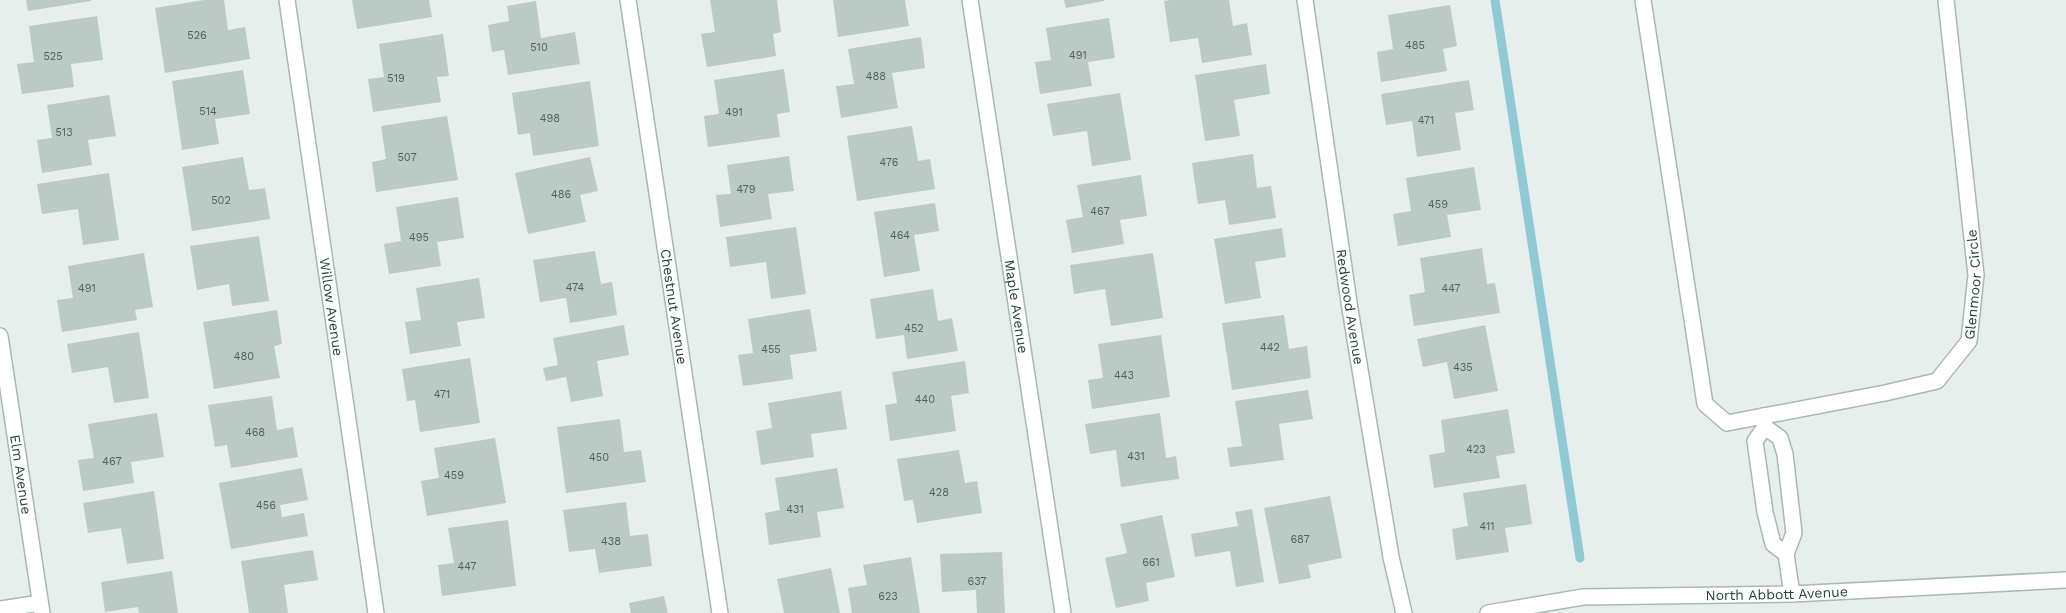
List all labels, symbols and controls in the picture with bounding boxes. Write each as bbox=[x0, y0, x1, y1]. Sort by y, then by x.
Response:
house number: 526 bbox=[187, 29, 207, 42]
house number: 485 bbox=[1405, 39, 1425, 52]
house number: 510 bbox=[530, 41, 548, 54]
house number: 491 bbox=[1069, 49, 1087, 62]
house number: 525 bbox=[43, 50, 63, 63]
house number: 488 bbox=[866, 70, 886, 83]
house number: 519 bbox=[387, 72, 405, 85]
house number: 514 bbox=[199, 105, 217, 118]
house number: 491 bbox=[725, 106, 743, 119]
house number: 498 bbox=[540, 112, 560, 125]
house number: 471 bbox=[1418, 114, 1434, 127]
house number: 513 bbox=[55, 126, 73, 139]
house number: 507 bbox=[397, 151, 417, 164]
house number: 476 bbox=[880, 156, 899, 169]
house number: 479 bbox=[736, 183, 756, 196]
house number: 486 bbox=[551, 188, 571, 201]
house number: 502 bbox=[211, 194, 231, 207]
house number: 459 bbox=[1428, 198, 1448, 211]
house number: 467 bbox=[1090, 205, 1110, 218]
house number: 464 bbox=[890, 229, 910, 242]
street label: Glenmoor Circle bbox=[1961, 229, 1984, 340]
house number: 495 bbox=[409, 231, 429, 244]
street label: Chestnut Avenue bbox=[657, 248, 691, 365]
street label: Redwood Avenue bbox=[1333, 248, 1367, 366]
street label: Willow Avenue bbox=[317, 257, 347, 357]
street label: Maple Avenue bbox=[1001, 258, 1032, 355]
house number: 474 bbox=[566, 281, 584, 294]
house number: 491 bbox=[78, 282, 96, 295]
house number: 447 bbox=[1441, 282, 1461, 295]
house number: 452 bbox=[904, 322, 924, 335]
house number: 442 bbox=[1260, 341, 1280, 354]
house number: 455 bbox=[761, 343, 781, 356]
house number: 480 bbox=[234, 350, 254, 363]
house number: 435 bbox=[1453, 361, 1473, 374]
house number: 443 bbox=[1114, 369, 1134, 382]
house number: 471 bbox=[434, 388, 450, 401]
house number: 440 bbox=[915, 393, 935, 406]
house number: 468 bbox=[245, 426, 265, 439]
street label: Elm Avenue bbox=[7, 434, 35, 515]
house number: 423 bbox=[1466, 443, 1486, 456]
house number: 431 bbox=[1127, 450, 1145, 463]
house number: 450 bbox=[589, 451, 609, 464]
house number: 467 bbox=[102, 455, 122, 468]
house number: 459 bbox=[444, 469, 464, 482]
house number: 428 bbox=[929, 486, 949, 499]
house number: 456 bbox=[256, 499, 276, 512]
house number: 431 bbox=[786, 503, 804, 516]
house number: 411 bbox=[1479, 520, 1495, 533]
house number: 687 bbox=[1290, 533, 1310, 546]
house number: 438 bbox=[601, 535, 621, 548]
house number: 661 bbox=[1142, 556, 1160, 569]
house number: 447 bbox=[457, 560, 477, 573]
house number: 637 bbox=[968, 575, 986, 588]
street label: North Abbott Avenue bbox=[1705, 583, 1848, 603]
house number: 623 bbox=[878, 590, 898, 603]

